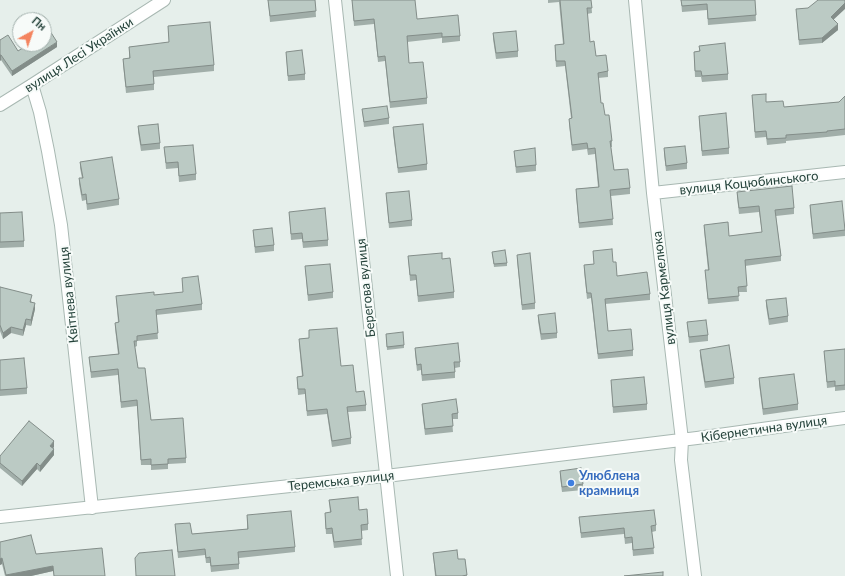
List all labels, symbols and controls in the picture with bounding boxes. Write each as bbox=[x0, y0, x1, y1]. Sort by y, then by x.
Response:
north arrow bbox=[12, 12, 52, 52]
street label: вулиця Лесі Українки bbox=[22, 14, 136, 96]
text: Пн bbox=[30, 14, 49, 33]
street label: вулиця Коцюбинського bbox=[679, 168, 819, 198]
street label: вулиця Кармелюка bbox=[649, 230, 679, 346]
street label: Берегова вулиця bbox=[353, 238, 379, 338]
street label: Квітнева вулиця bbox=[56, 246, 82, 344]
street label: Кібернетична вулиця bbox=[700, 412, 828, 446]
street label: Теремська вулиця bbox=[287, 468, 395, 494]
place label: Улюблена крамниця bbox=[579, 468, 640, 499]
marker: Улюблена крамниця bbox=[566, 478, 576, 488]

